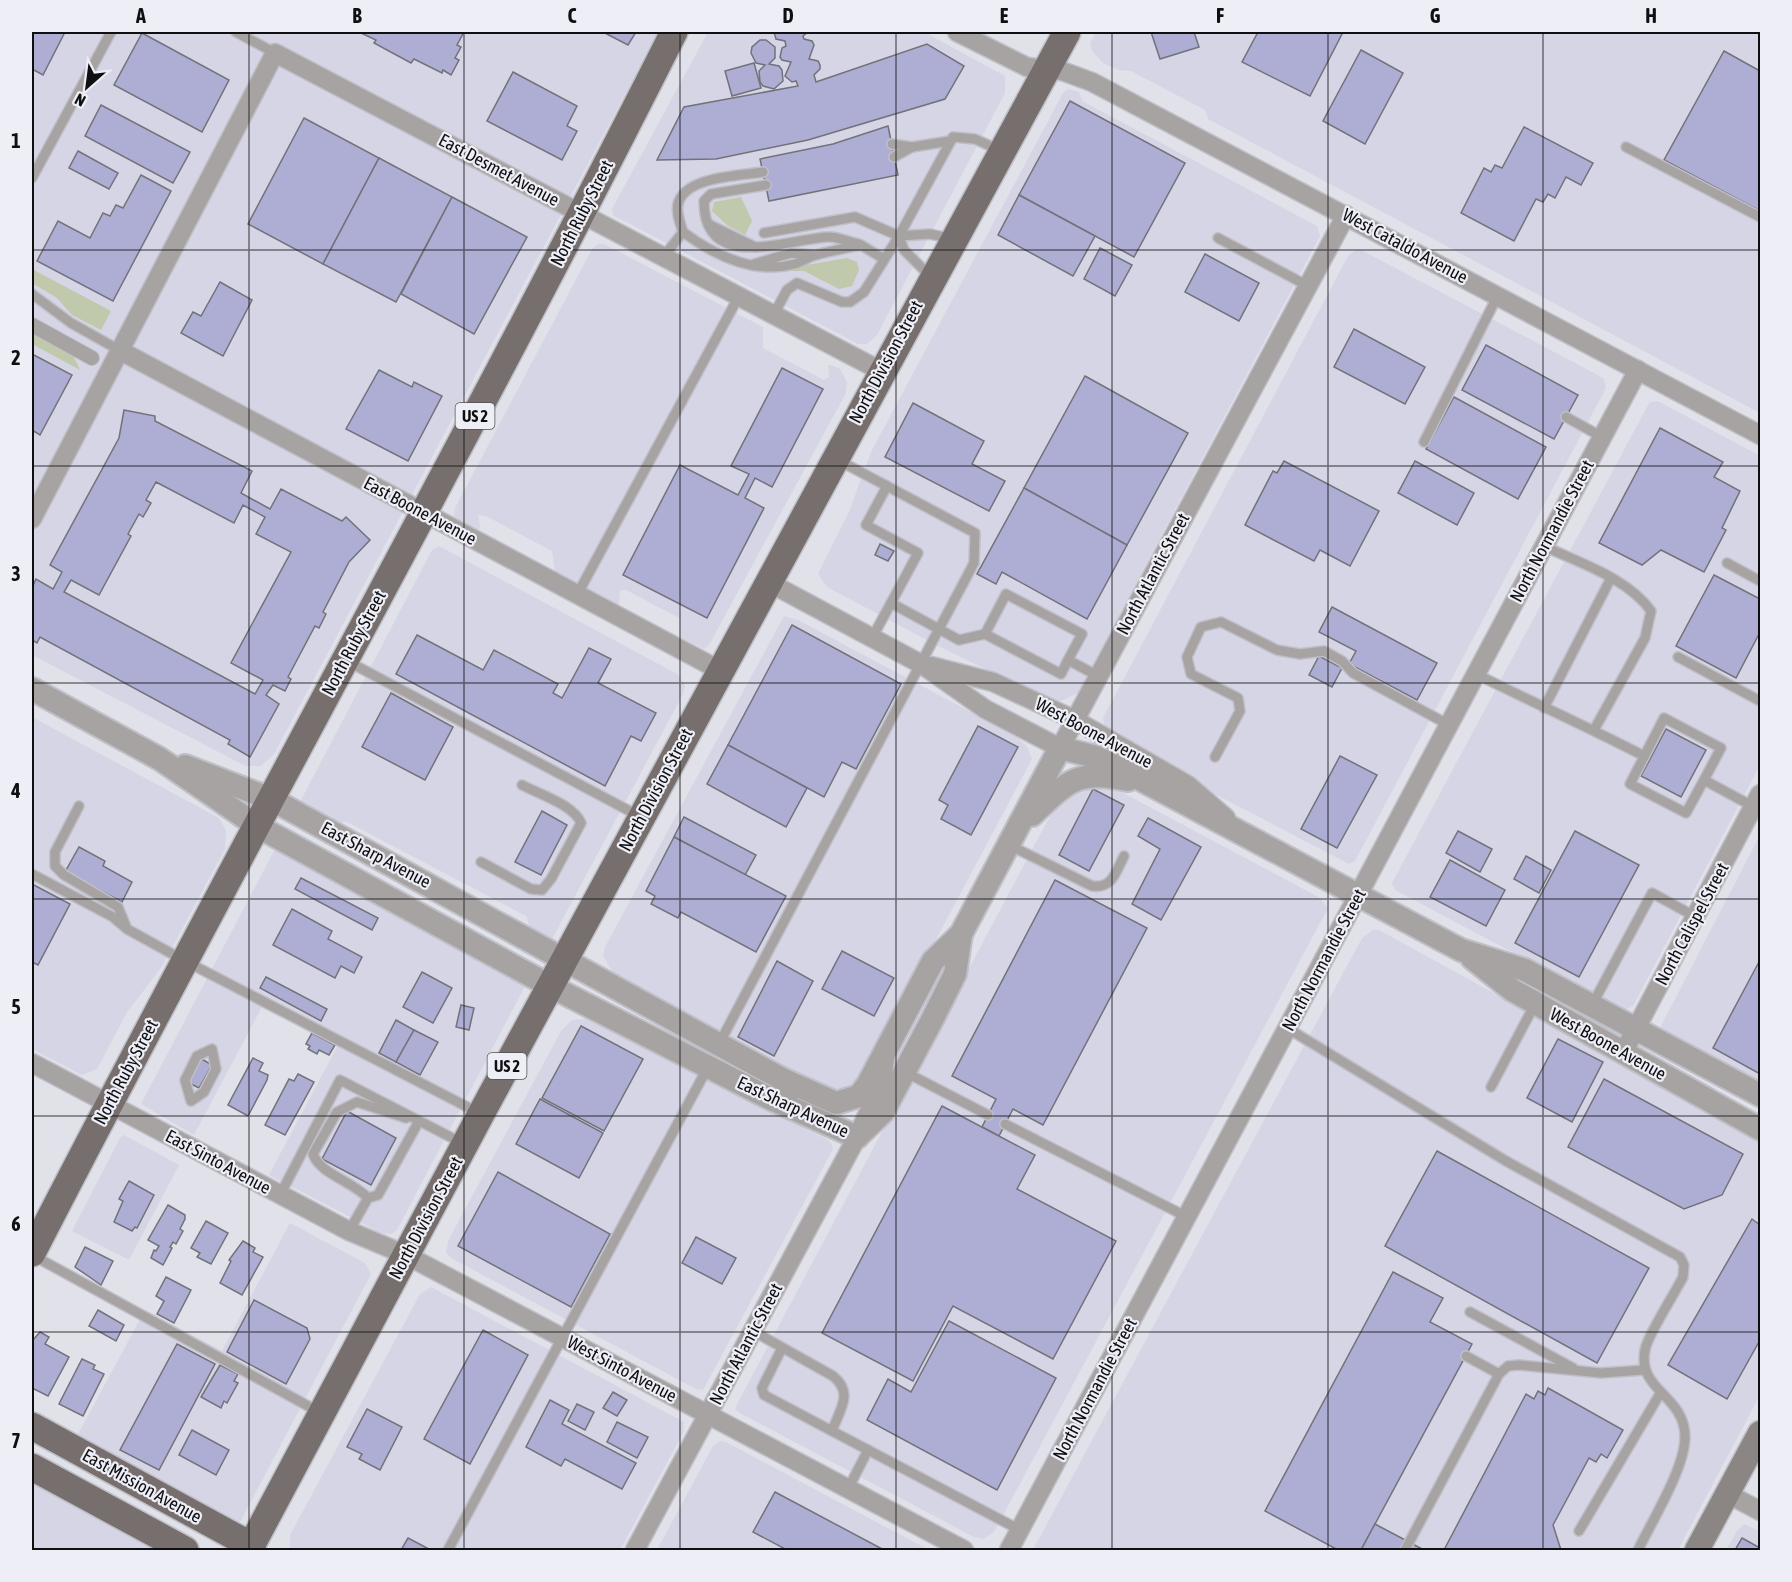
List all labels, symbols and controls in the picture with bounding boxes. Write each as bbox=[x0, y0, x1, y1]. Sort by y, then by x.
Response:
text: A bbox=[135, 4, 146, 27]
text: B bbox=[352, 4, 362, 27]
text: C bbox=[568, 4, 577, 27]
text: D bbox=[782, 4, 794, 27]
text: E bbox=[1000, 4, 1009, 27]
text: F bbox=[1216, 4, 1224, 27]
text: G bbox=[1430, 4, 1441, 27]
text: H bbox=[1645, 4, 1657, 27]
north arrow bbox=[57, 57, 117, 117]
text: N bbox=[72, 90, 88, 110]
text: 1 bbox=[11, 129, 21, 152]
street label: East Desmet Avenue bbox=[435, 129, 563, 210]
street label: North Ruby Street bbox=[546, 156, 617, 269]
street label: West Cataldo Avenue bbox=[1339, 204, 1471, 287]
street label: North Division Street bbox=[844, 297, 927, 427]
text: 2 bbox=[11, 346, 21, 369]
road number: US 2 bbox=[456, 403, 494, 429]
street label: North Normandie Street bbox=[1505, 456, 1598, 605]
street label: East Boone Avenue bbox=[360, 472, 480, 549]
street label: North Atlantic Street bbox=[1112, 509, 1193, 638]
text: 3 bbox=[11, 562, 21, 585]
street label: North Ruby Street bbox=[317, 587, 390, 699]
street label: West Boone Avenue bbox=[1032, 693, 1156, 772]
street label: North Division Street bbox=[614, 725, 697, 855]
text: 4 bbox=[10, 779, 21, 802]
street label: East Sharp Avenue bbox=[318, 817, 435, 892]
street label: North Calispel Street bbox=[1650, 859, 1733, 989]
street label: North Normandie Street bbox=[1277, 885, 1370, 1034]
text: 5 bbox=[11, 995, 21, 1018]
street label: West Boone Avenue bbox=[1547, 1003, 1670, 1084]
street label: North Ruby Street bbox=[89, 1016, 162, 1128]
road number: US 2 bbox=[488, 1053, 526, 1079]
street label: East Sharp Avenue bbox=[734, 1071, 852, 1142]
street label: East Sinto Avenue bbox=[162, 1125, 274, 1198]
street label: North Division Street bbox=[384, 1153, 467, 1283]
text: 6 bbox=[11, 1212, 21, 1235]
street label: North Atlantic Street bbox=[705, 1279, 786, 1408]
street label: North Normandie Street bbox=[1048, 1314, 1141, 1463]
street label: West Sinto Avenue bbox=[564, 1331, 681, 1406]
text: 7 bbox=[11, 1429, 21, 1452]
street label: East Mission Avenue bbox=[79, 1444, 205, 1527]

